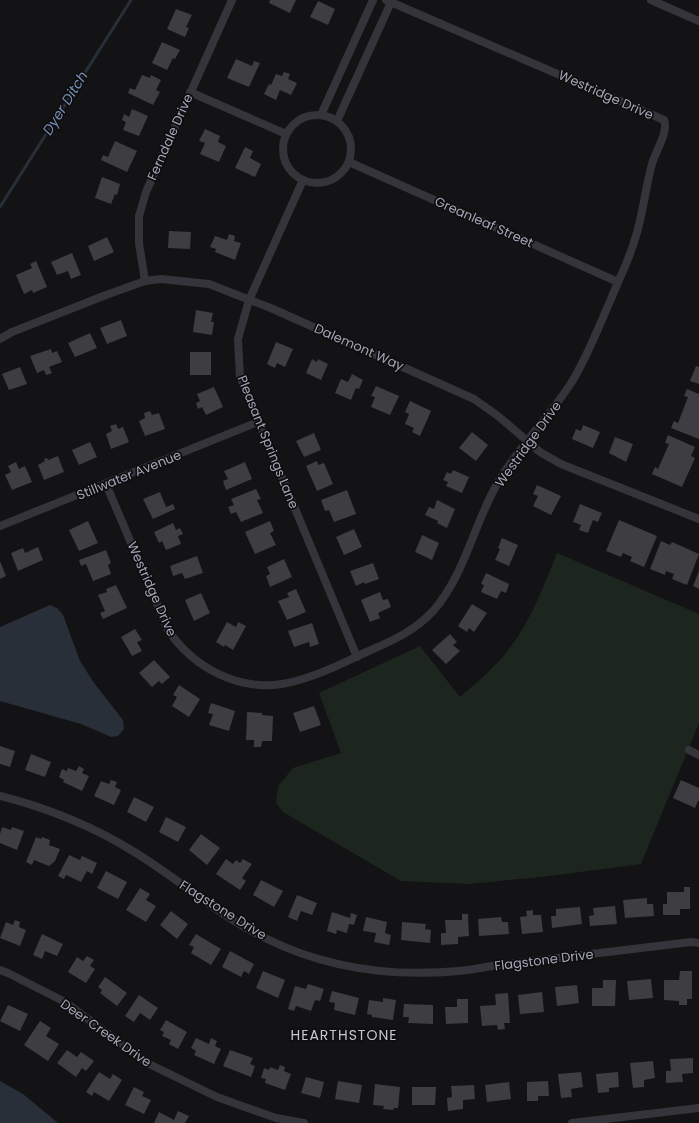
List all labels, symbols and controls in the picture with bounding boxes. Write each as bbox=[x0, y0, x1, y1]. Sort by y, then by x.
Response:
street label: Westridge Drive bbox=[556, 66, 656, 124]
water label: Dyer Ditch bbox=[38, 67, 93, 139]
street label: Ferndale Drive bbox=[142, 91, 198, 183]
street label: Greanleaf Street bbox=[432, 192, 537, 252]
street label: Dalemont Way bbox=[311, 319, 407, 376]
street label: Pleasant Springs Lane bbox=[233, 372, 303, 512]
street label: Westridge Drive bbox=[490, 397, 566, 491]
street label: Stillwater Avenue bbox=[74, 445, 184, 505]
street label: Westridge Drive bbox=[123, 539, 181, 639]
street label: Flagstone Drive bbox=[176, 876, 270, 944]
street label: Flagstone Drive bbox=[493, 945, 595, 975]
street label: Deer Creek Drive bbox=[57, 994, 155, 1072]
district label: HEARTHSTONE bbox=[291, 1025, 397, 1045]

